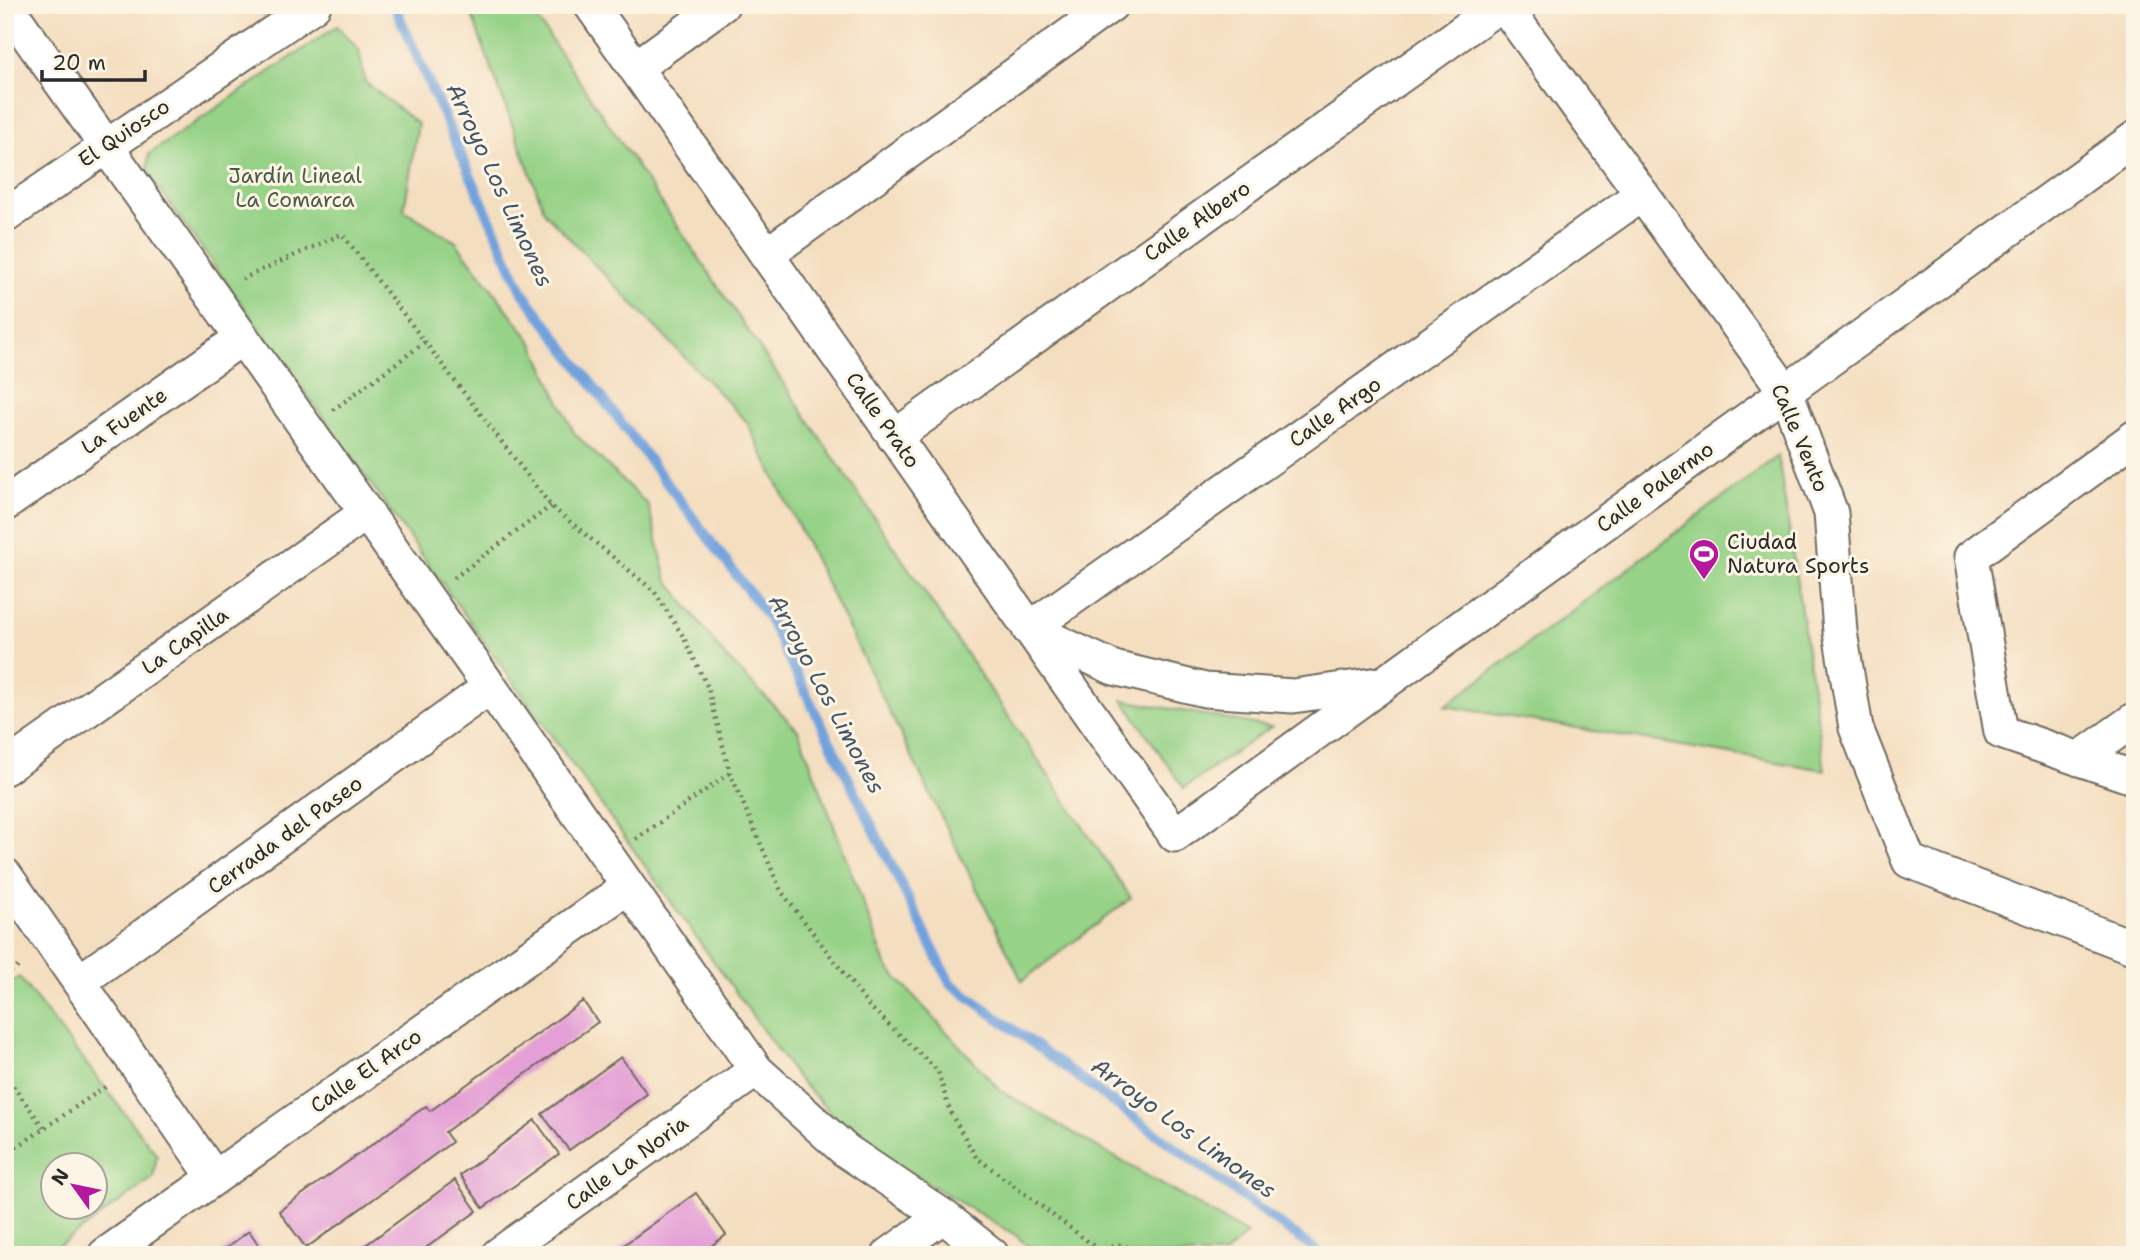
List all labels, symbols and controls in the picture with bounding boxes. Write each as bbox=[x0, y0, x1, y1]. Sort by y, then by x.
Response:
scale bar bbox=[42, 38, 145, 82]
text: 20 m bbox=[52, 49, 106, 77]
water label: Arroyo Los Limones bbox=[440, 78, 560, 292]
street label: El Quiosco bbox=[73, 92, 175, 174]
park label: Jardín Lineal La Comarca bbox=[228, 162, 362, 214]
street label: Calle Albero bbox=[1138, 174, 1256, 268]
street label: Calle Prato bbox=[840, 366, 926, 474]
street label: Calle Argo bbox=[1283, 370, 1387, 454]
street label: Calle Vento bbox=[1765, 380, 1835, 496]
street label: La Fuente bbox=[75, 381, 173, 461]
street label: Calle Palermo bbox=[1591, 435, 1719, 539]
place label: Ciudad Natura Sports bbox=[1727, 528, 1869, 580]
sports icon: Ciudad Natura Sports bbox=[1687, 537, 1721, 581]
water label: Arroyo Los Limones bbox=[762, 589, 892, 799]
street label: La Capilla bbox=[136, 601, 234, 681]
street label: Cerrada del Paseo bbox=[202, 769, 368, 901]
street label: Calle El Arco bbox=[305, 1022, 427, 1120]
water label: Arroyo Los Limones bbox=[1086, 1051, 1282, 1205]
street label: Calle La Noria bbox=[560, 1109, 694, 1217]
north arrow bbox=[38, 1152, 108, 1222]
text: N bbox=[46, 1164, 75, 1190]

